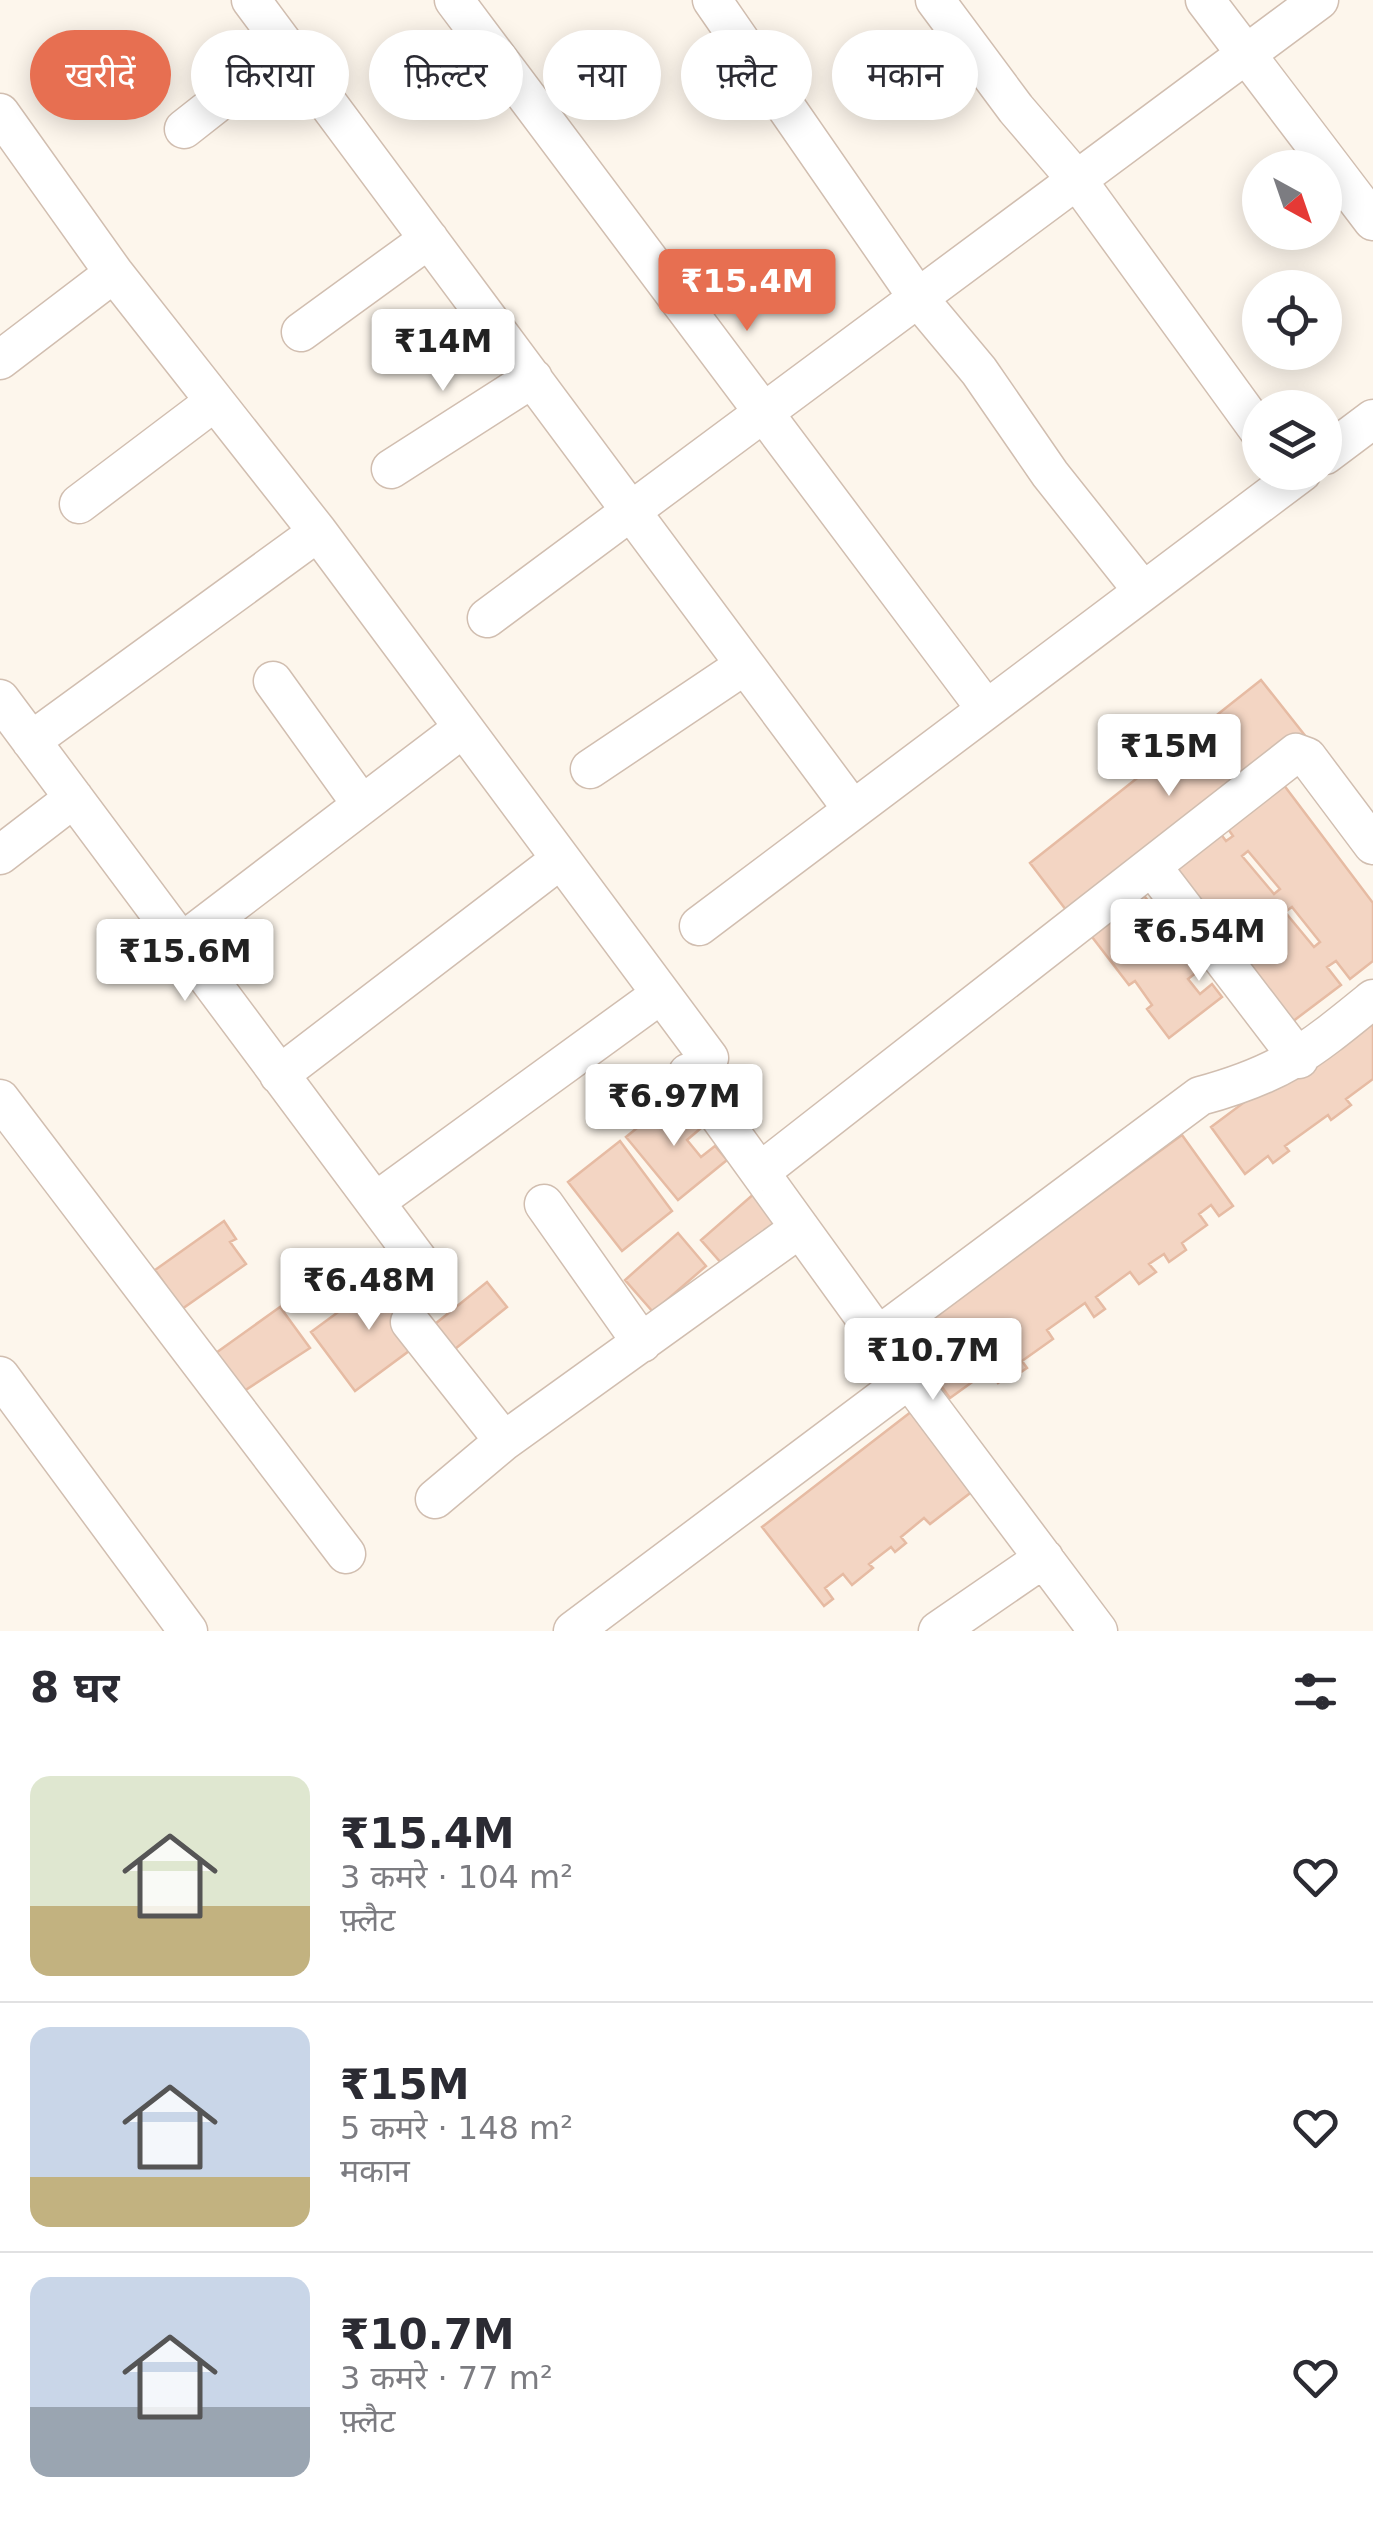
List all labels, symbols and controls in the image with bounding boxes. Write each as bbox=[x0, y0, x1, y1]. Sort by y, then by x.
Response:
chip: खरीदें bbox=[30, 30, 171, 120]
chip: किराया bbox=[191, 30, 349, 120]
chip: फ़िल्टर bbox=[369, 30, 523, 120]
chip: नया bbox=[543, 30, 661, 120]
chip: फ़्लैट bbox=[681, 30, 812, 120]
chip: मकान bbox=[832, 30, 978, 120]
north arrow bbox=[1242, 150, 1342, 250]
map controls bbox=[1242, 150, 1342, 490]
pin: ₹15.4M bbox=[666, 249, 828, 334]
text: ₹15.4M bbox=[680, 262, 814, 300]
button: locate bbox=[1242, 270, 1342, 370]
pin: ₹14M bbox=[384, 309, 502, 394]
text: ₹14M bbox=[394, 322, 492, 360]
button: layers bbox=[1242, 390, 1342, 490]
pin: ₹15M bbox=[1110, 714, 1228, 799]
text: ₹15M bbox=[1120, 727, 1218, 765]
pin: ₹6.54M bbox=[1118, 899, 1280, 984]
text: ₹6.54M bbox=[1132, 912, 1266, 950]
pin: ₹15.6M bbox=[104, 919, 266, 1004]
text: ₹15.6M bbox=[118, 932, 252, 970]
pin: ₹6.97M bbox=[593, 1064, 755, 1149]
text: ₹6.97M bbox=[607, 1077, 741, 1115]
pin: ₹6.48M bbox=[288, 1248, 450, 1333]
text: ₹6.48M bbox=[302, 1261, 436, 1299]
pin: ₹10.7M bbox=[852, 1318, 1014, 1403]
text: ₹10.7M bbox=[866, 1331, 1000, 1369]
text: 8 घर bbox=[30, 1663, 120, 1712]
icon: filters bbox=[1288, 1664, 1343, 1719]
text: ₹15.4M bbox=[340, 1809, 515, 1858]
icon: home bbox=[110, 1816, 230, 1936]
icon: heart bbox=[1288, 1849, 1343, 1904]
text: 3 कमरे · 104 m² bbox=[340, 1858, 573, 1896]
text: फ़्लैट bbox=[340, 1901, 395, 1939]
text: ₹15M bbox=[340, 2060, 469, 2109]
icon: home bbox=[110, 2067, 230, 2187]
icon: heart bbox=[1288, 2100, 1343, 2155]
text: 5 कमरे · 148 m² bbox=[340, 2109, 573, 2147]
text: मकान bbox=[340, 2152, 410, 2190]
text: ₹10.7M bbox=[340, 2310, 515, 2359]
icon: home bbox=[110, 2317, 230, 2437]
icon: heart bbox=[1288, 2350, 1343, 2405]
text: 3 कमरे · 77 m² bbox=[340, 2359, 553, 2397]
text: फ़्लैट bbox=[340, 2402, 395, 2440]

